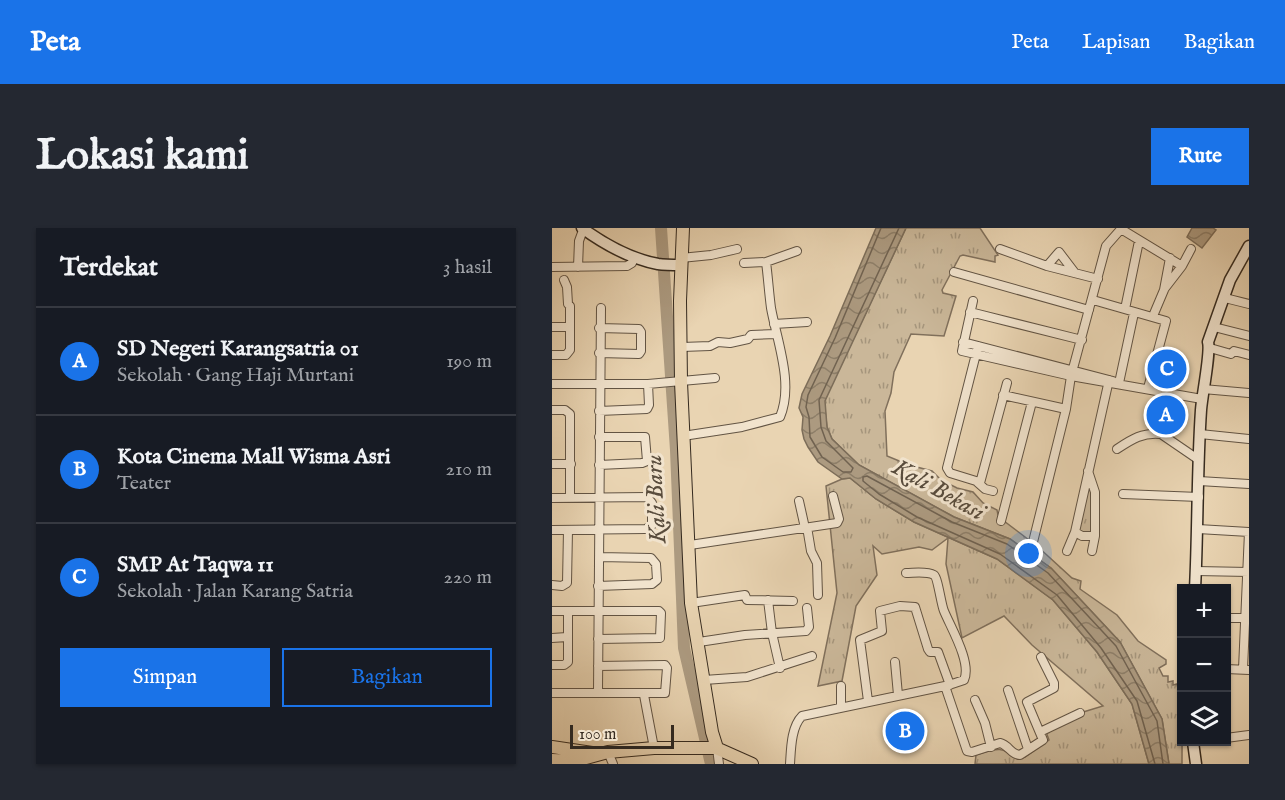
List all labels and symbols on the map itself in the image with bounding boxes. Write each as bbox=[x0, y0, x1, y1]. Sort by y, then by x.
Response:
pin: C bbox=[1148, 346, 1186, 392]
pin: A bbox=[1146, 392, 1186, 438]
water label: Kali Bekasi bbox=[886, 452, 992, 529]
water label: Kali Baru bbox=[639, 454, 674, 545]
your location bbox=[1014, 539, 1043, 568]
pin: B bbox=[886, 708, 924, 754]
scale bar bbox=[570, 722, 674, 750]

